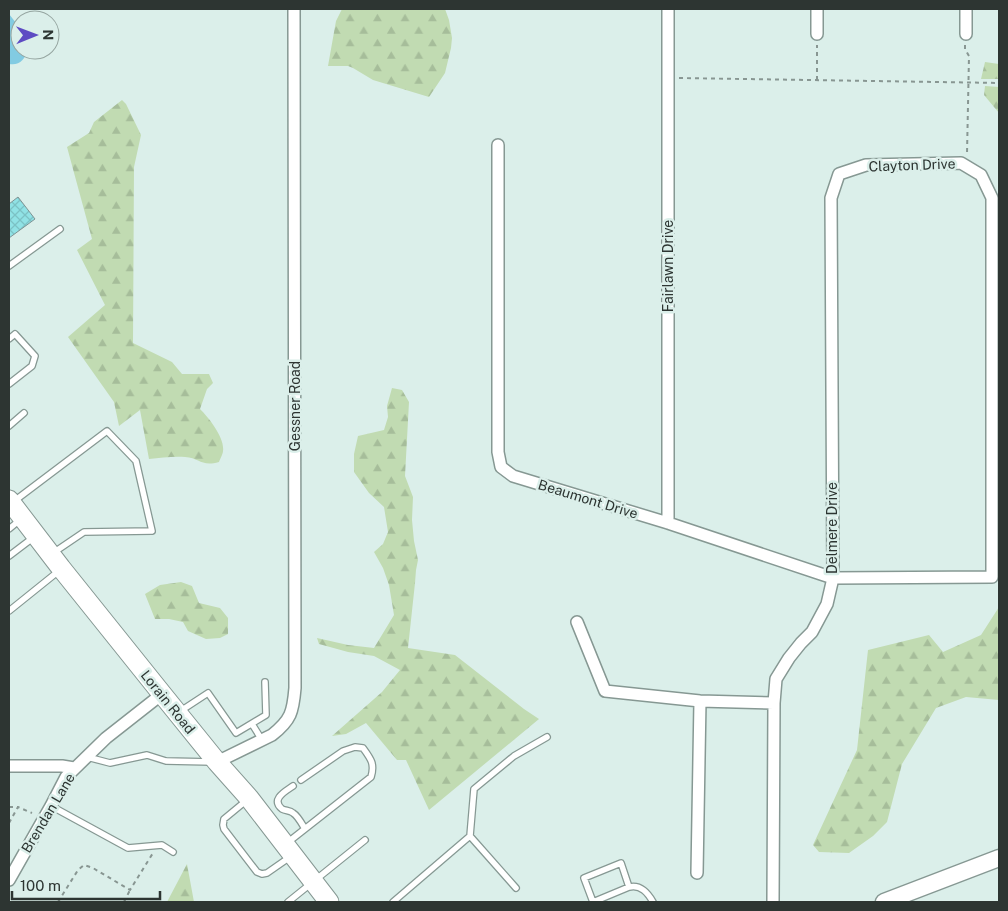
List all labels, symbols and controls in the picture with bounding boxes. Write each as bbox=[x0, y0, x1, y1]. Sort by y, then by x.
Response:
north arrow bbox=[10, 10, 60, 60]
text: N bbox=[40, 29, 56, 40]
street label: Clayton Drive bbox=[868, 155, 956, 175]
street label: Fairlawn Drive bbox=[660, 220, 676, 312]
street label: Gessner Road bbox=[287, 361, 303, 451]
street label: Beaumont Drive bbox=[536, 476, 640, 522]
street label: Delmere Drive bbox=[824, 482, 840, 574]
street label: Lorain Road bbox=[138, 667, 198, 737]
street label: Brendan Lane bbox=[18, 770, 78, 856]
scale bar bbox=[12, 868, 160, 900]
text: 100 m bbox=[20, 877, 61, 894]

